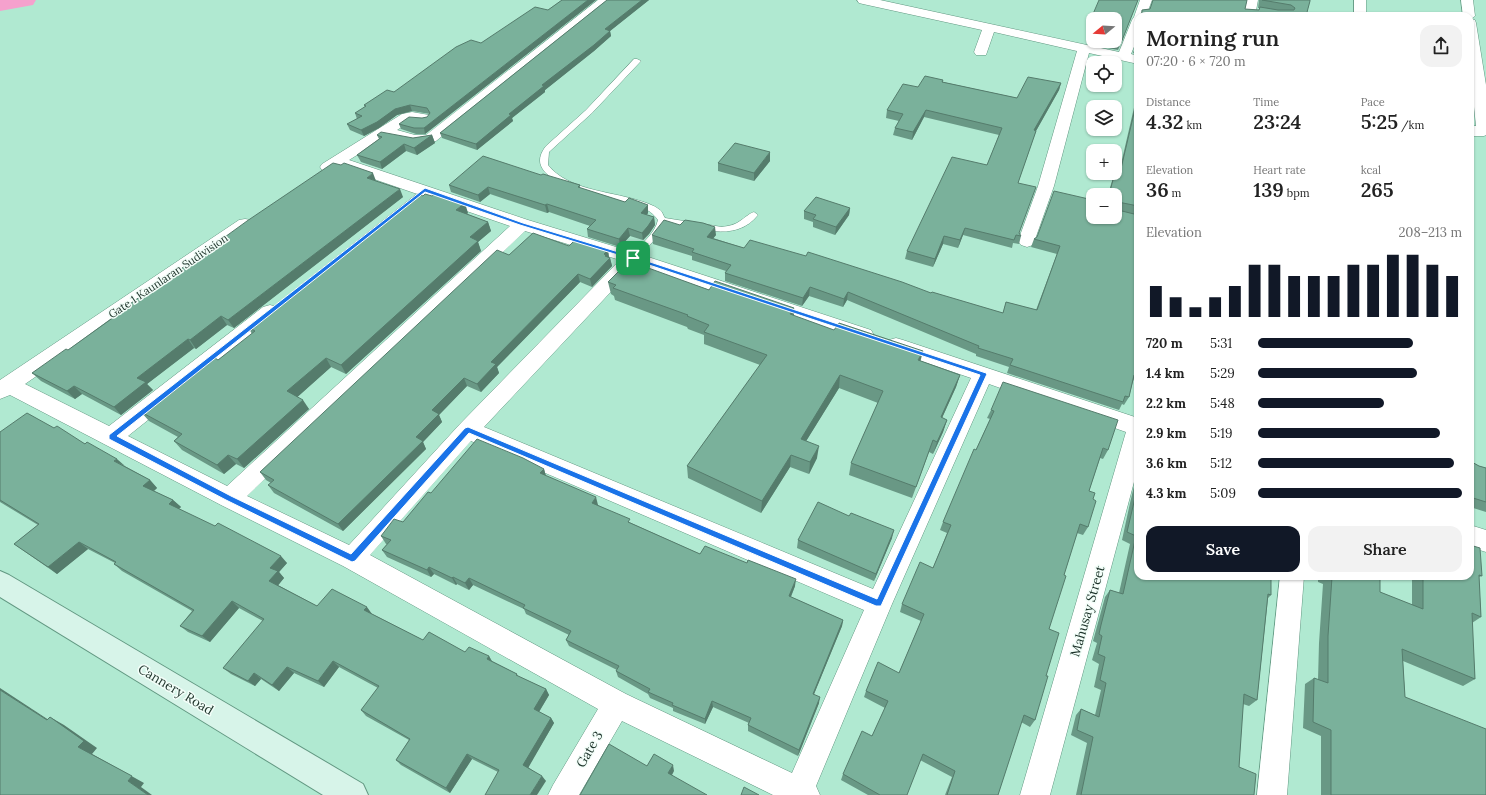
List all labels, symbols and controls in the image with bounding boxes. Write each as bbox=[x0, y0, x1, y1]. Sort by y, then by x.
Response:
north arrow bbox=[1086, 12, 1122, 48]
map controls bbox=[1086, 12, 1122, 224]
text: Morning run bbox=[1146, 24, 1279, 52]
button: share bbox=[1420, 25, 1462, 67]
text: 07:20 · 6 × 720 m bbox=[1146, 53, 1246, 70]
button: locate bbox=[1086, 56, 1122, 92]
text: Distance bbox=[1146, 95, 1191, 109]
text: Time bbox=[1253, 95, 1279, 109]
text: Pace bbox=[1361, 95, 1385, 109]
button: layers bbox=[1086, 100, 1122, 136]
text: 4.32 bbox=[1146, 109, 1184, 134]
text: 23:24 bbox=[1253, 109, 1302, 134]
text: 5:25 bbox=[1361, 109, 1398, 134]
text: km bbox=[1184, 118, 1202, 132]
text: /km bbox=[1398, 118, 1424, 132]
button: + bbox=[1086, 144, 1122, 180]
text: Elevation bbox=[1146, 163, 1193, 177]
text: Heart rate bbox=[1253, 163, 1306, 177]
text: kcal bbox=[1361, 163, 1381, 177]
text: 36 bbox=[1146, 177, 1169, 202]
text: 139 bbox=[1253, 177, 1284, 202]
text: 265 bbox=[1361, 177, 1394, 202]
text: m bbox=[1169, 186, 1181, 200]
text: bpm bbox=[1284, 186, 1310, 200]
button: − bbox=[1086, 188, 1122, 224]
text: Elevation bbox=[1146, 224, 1202, 241]
text: 208–213 m bbox=[1398, 224, 1462, 241]
street label: Gate 1 Kaunlaran Sudivision bbox=[106, 231, 231, 321]
pin bbox=[616, 241, 650, 275]
icon: arrive bbox=[622, 247, 644, 269]
text: 720 m bbox=[1146, 335, 1183, 352]
text: 5:31 bbox=[1210, 335, 1232, 352]
text: 1.4 km bbox=[1146, 365, 1185, 382]
text: 5:29 bbox=[1210, 365, 1235, 382]
text: 2.2 km bbox=[1146, 395, 1186, 412]
text: 5:48 bbox=[1210, 395, 1235, 412]
text: 2.9 km bbox=[1146, 425, 1187, 442]
text: 5:19 bbox=[1210, 425, 1233, 442]
text: 3.6 km bbox=[1146, 455, 1187, 472]
text: 5:12 bbox=[1210, 455, 1232, 472]
text: 4.3 km bbox=[1146, 485, 1187, 502]
text: 5:09 bbox=[1210, 485, 1236, 502]
button: Save bbox=[1146, 526, 1300, 572]
button: Share bbox=[1308, 526, 1462, 572]
street label: Mahusay Street bbox=[1066, 564, 1109, 659]
street label: Cannery Road bbox=[135, 660, 217, 719]
street label: Gate 3 bbox=[572, 728, 607, 770]

